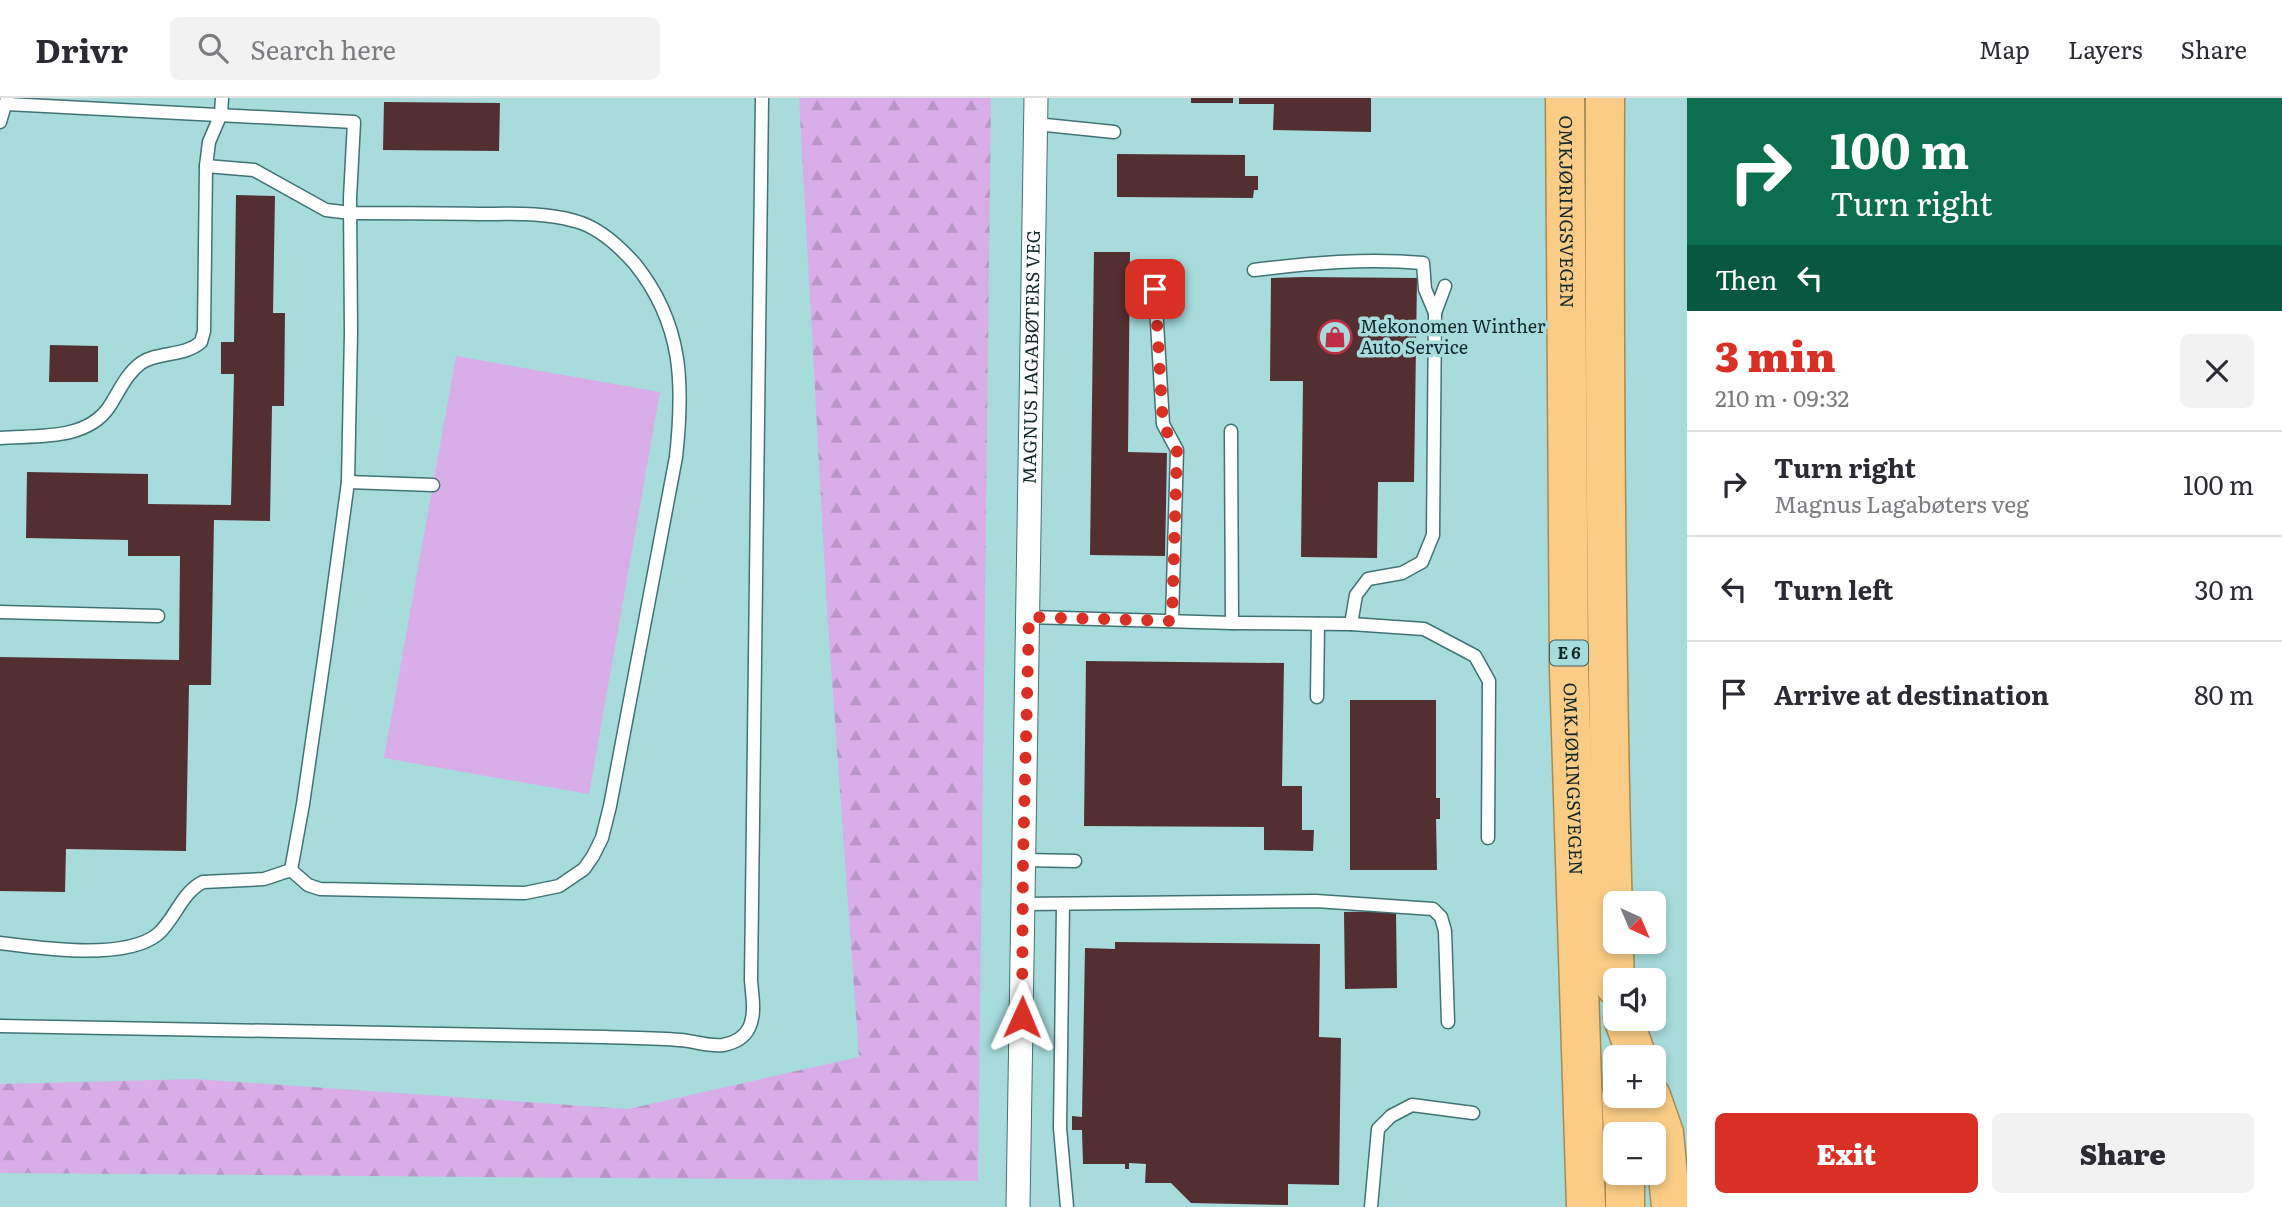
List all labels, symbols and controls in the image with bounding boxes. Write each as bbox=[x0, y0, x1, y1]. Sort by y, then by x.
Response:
search box bbox=[170, 17, 660, 80]
text: Drivr bbox=[35, 24, 128, 73]
icon: search bbox=[194, 29, 232, 67]
text: Search here bbox=[250, 29, 396, 68]
text: Map bbox=[1979, 31, 2030, 66]
text: Layers bbox=[2068, 31, 2142, 66]
text: Share bbox=[2180, 31, 2247, 66]
text: 100 m bbox=[1830, 111, 1969, 184]
street label: OMKJØRINGSVEGEN bbox=[1553, 115, 1581, 309]
icon: right bbox=[1715, 126, 1806, 217]
text: Turn right bbox=[1830, 178, 1992, 226]
street label: MAGNUS LAGABØTERS VEG bbox=[1015, 230, 1046, 485]
pin bbox=[1125, 259, 1185, 319]
text: Then bbox=[1715, 259, 1777, 298]
icon: left bbox=[1791, 259, 1829, 297]
icon: arrive bbox=[1136, 270, 1174, 308]
place label: Mekonomen Winther Auto Service bbox=[1360, 312, 1546, 360]
shop icon: Mekonomen Winther Auto Service bbox=[1316, 318, 1354, 356]
text: 3 min bbox=[1715, 323, 1836, 385]
button: close bbox=[2180, 334, 2254, 408]
text: 210 m · 09:32 bbox=[1715, 380, 1849, 414]
text: Turn right bbox=[1774, 447, 1916, 486]
text: 100 m bbox=[2183, 464, 2254, 503]
icon: right bbox=[1715, 465, 1753, 503]
text: Magnus Lagabøters veg bbox=[1774, 486, 2029, 520]
text: Turn left bbox=[1774, 569, 1893, 608]
text: 30 m bbox=[2194, 569, 2254, 608]
icon: left bbox=[1715, 570, 1753, 608]
road number: E 6 bbox=[1550, 640, 1588, 666]
text: Arrive at destination bbox=[1774, 674, 2049, 713]
text: 80 m bbox=[2194, 674, 2254, 713]
icon: arrive bbox=[1715, 675, 1753, 713]
street label: OMKJØRINGSVEGEN bbox=[1557, 682, 1590, 876]
north arrow bbox=[1603, 891, 1666, 954]
map controls bbox=[1603, 891, 1666, 1185]
button: sound bbox=[1603, 968, 1666, 1031]
position arrow bbox=[985, 980, 1059, 1054]
button: + bbox=[1603, 1045, 1666, 1108]
button: Exit bbox=[1715, 1113, 1978, 1193]
button: Share bbox=[1992, 1113, 2254, 1193]
button: − bbox=[1603, 1122, 1666, 1185]

